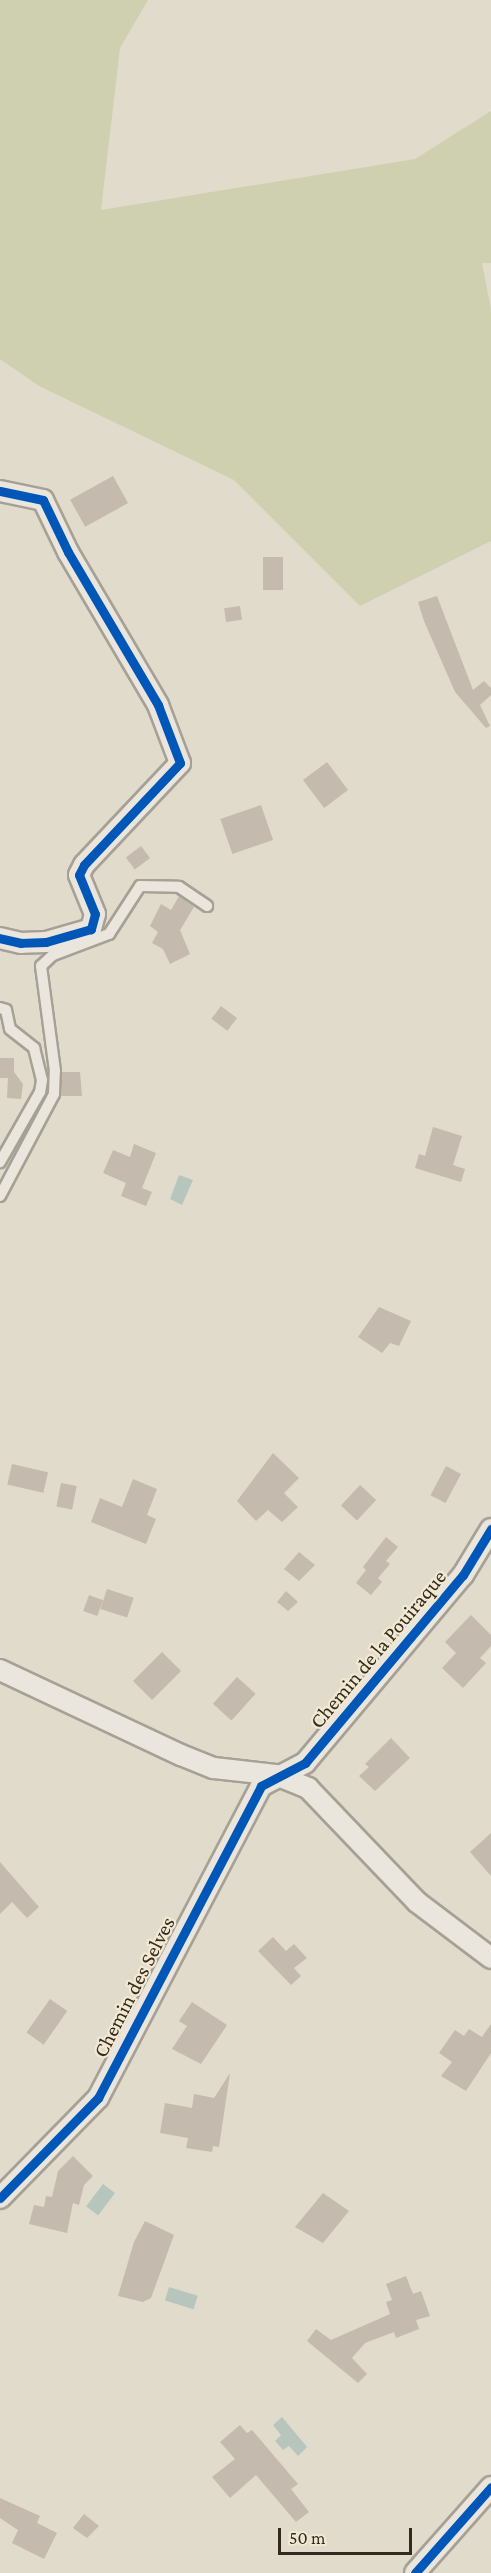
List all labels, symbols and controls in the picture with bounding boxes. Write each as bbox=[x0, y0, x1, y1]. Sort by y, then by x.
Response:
street label: Chemin de la Pouiraque bbox=[304, 1565, 452, 1733]
street label: Chemin des Selves bbox=[88, 1912, 180, 2062]
scale bar bbox=[281, 2516, 414, 2554]
text: 50 m bbox=[289, 2528, 326, 2548]

